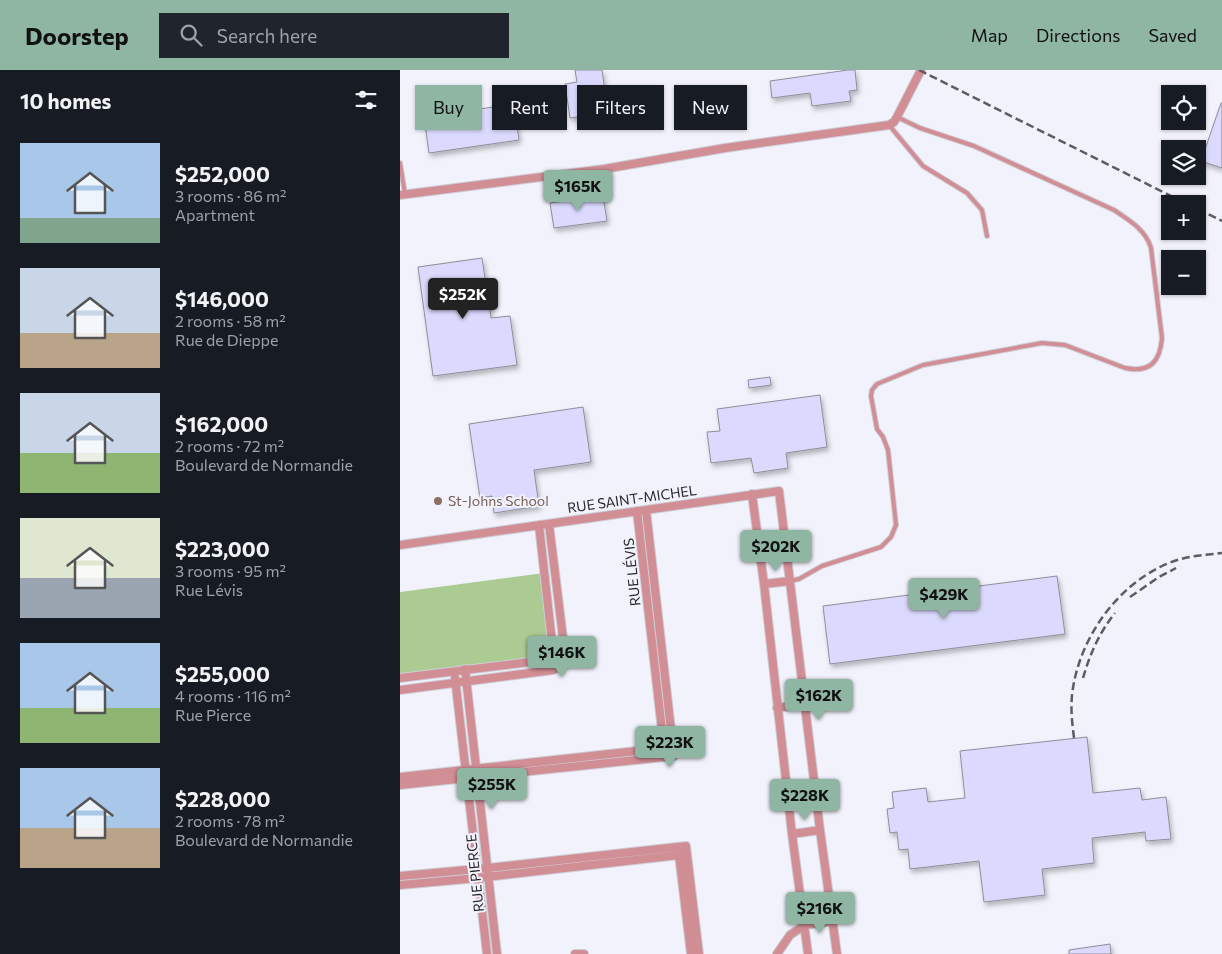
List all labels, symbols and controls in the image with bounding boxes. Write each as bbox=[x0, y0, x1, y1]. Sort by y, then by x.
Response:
search box bbox=[159, 13, 509, 58]
text: Doorstep bbox=[25, 21, 129, 50]
icon: search bbox=[177, 21, 205, 49]
text: Search here bbox=[217, 24, 317, 47]
text: Map bbox=[971, 24, 1008, 46]
text: Directions bbox=[1036, 24, 1120, 46]
text: Saved bbox=[1148, 24, 1197, 46]
chip: Buy bbox=[415, 85, 482, 130]
chip: Rent bbox=[492, 85, 567, 130]
chip: Filters bbox=[577, 85, 664, 130]
chip: New bbox=[674, 85, 747, 130]
map controls bbox=[1161, 85, 1206, 295]
button: locate bbox=[1161, 85, 1206, 130]
icon: filters bbox=[352, 86, 380, 114]
text: 10 homes bbox=[20, 88, 111, 113]
button: layers bbox=[1161, 140, 1206, 185]
text: $252,000 bbox=[175, 161, 270, 186]
icon: home bbox=[60, 163, 120, 223]
pin: $165K bbox=[543, 170, 613, 212]
text: $165K bbox=[555, 176, 601, 195]
text: 3 rooms · 86 m² bbox=[175, 186, 286, 205]
button: + bbox=[1161, 195, 1206, 240]
text: Apartment bbox=[175, 205, 255, 224]
button: − bbox=[1161, 250, 1206, 295]
pin: $252K bbox=[428, 278, 498, 320]
text: $252K bbox=[439, 284, 487, 303]
text: $146,000 bbox=[175, 286, 269, 311]
icon: home bbox=[60, 288, 120, 348]
text: 2 rooms · 58 m² bbox=[175, 311, 286, 330]
text: Rue de Dieppe bbox=[175, 330, 279, 349]
text: $162,000 bbox=[175, 411, 268, 436]
icon: home bbox=[60, 413, 120, 473]
text: 2 rooms · 72 m² bbox=[175, 436, 284, 455]
text: Boulevard de Normandie bbox=[175, 455, 353, 474]
street label: RUE SAINT-MICHEL bbox=[566, 481, 698, 516]
place label: St-Johns School bbox=[448, 492, 549, 509]
marker: St-Johns School bbox=[432, 495, 444, 507]
pin: $202K bbox=[741, 530, 811, 572]
text: $223,000 bbox=[175, 536, 270, 561]
text: $202K bbox=[751, 536, 801, 555]
street label: RUE LÉVIS bbox=[619, 537, 644, 607]
icon: home bbox=[60, 538, 120, 598]
text: 3 rooms · 95 m² bbox=[175, 561, 286, 580]
pin: $429K bbox=[909, 578, 979, 620]
text: Rue Lévis bbox=[175, 580, 243, 599]
text: $429K bbox=[920, 584, 968, 603]
pin: $146K bbox=[527, 636, 597, 678]
text: $146K bbox=[538, 642, 586, 661]
text: $255,000 bbox=[175, 661, 270, 686]
icon: home bbox=[60, 663, 120, 723]
pin: $162K bbox=[784, 678, 854, 721]
text: $162K bbox=[796, 685, 842, 704]
text: 4 rooms · 116 m² bbox=[175, 686, 291, 705]
text: Rue Pierce bbox=[175, 705, 251, 724]
pin: $223K bbox=[635, 726, 705, 768]
text: $223K bbox=[646, 732, 694, 751]
pin: $255K bbox=[457, 768, 527, 810]
text: $255K bbox=[468, 774, 516, 793]
pin: $228K bbox=[770, 778, 840, 821]
text: $228K bbox=[781, 785, 829, 804]
text: $228,000 bbox=[175, 786, 270, 811]
icon: home bbox=[60, 788, 120, 848]
text: 2 rooms · 78 m² bbox=[175, 811, 285, 830]
text: Boulevard de Normandie bbox=[175, 830, 353, 849]
street label: RUE PIERCE bbox=[462, 833, 487, 913]
pin: $216K bbox=[785, 892, 855, 934]
text: $216K bbox=[797, 898, 843, 917]

